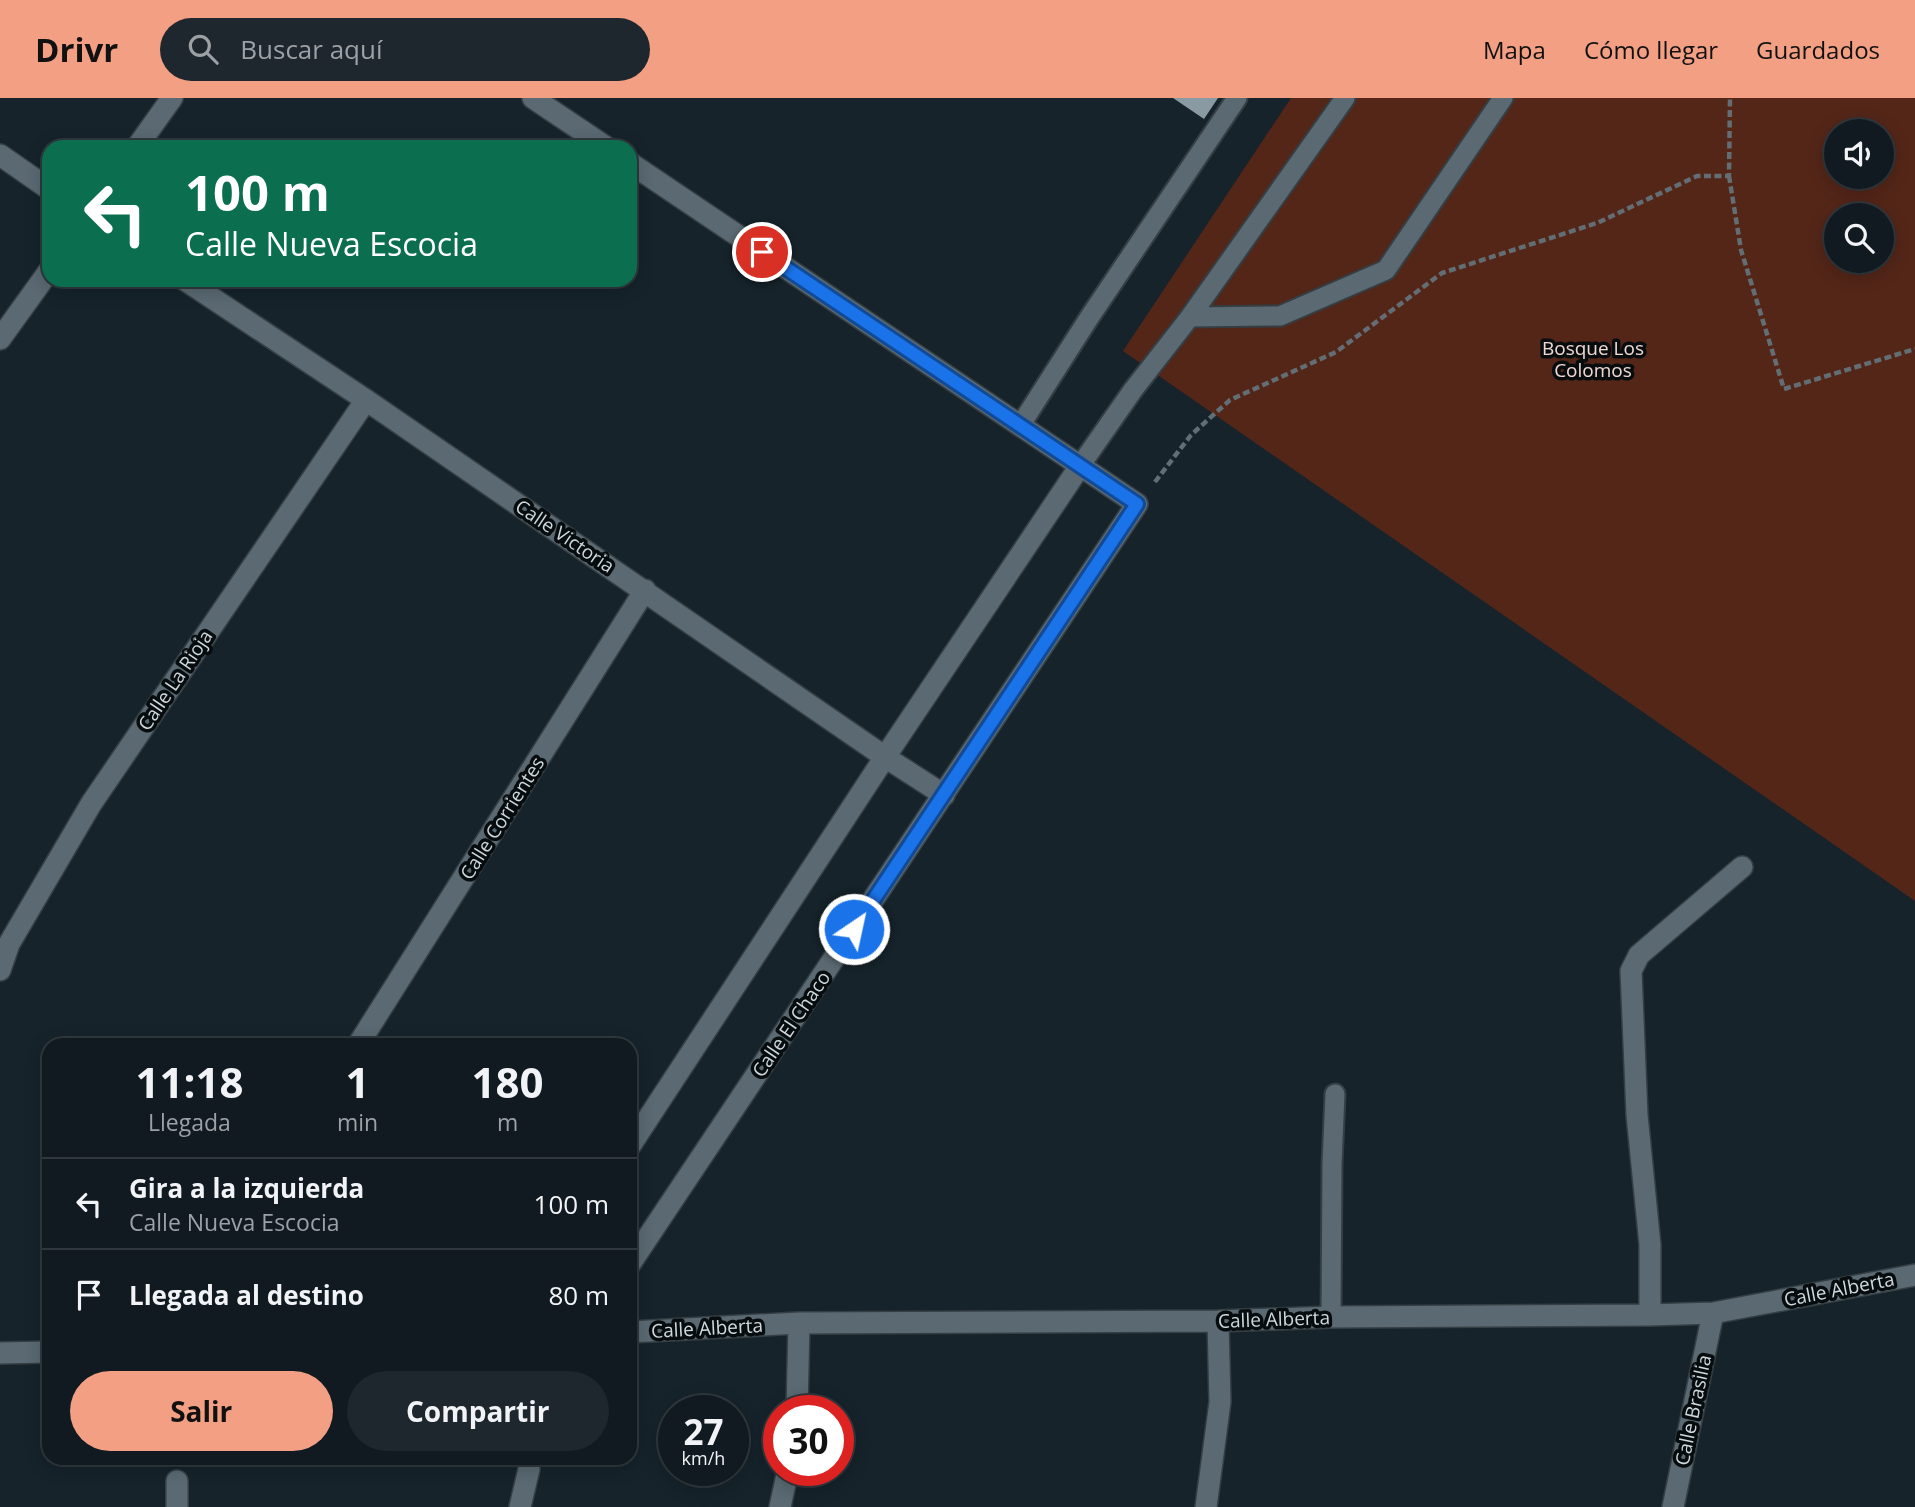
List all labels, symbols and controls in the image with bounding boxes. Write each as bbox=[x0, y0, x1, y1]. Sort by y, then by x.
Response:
search box bbox=[160, 18, 650, 81]
text: Drivr bbox=[35, 27, 118, 72]
icon: search bbox=[184, 30, 222, 68]
text: Buscar aquí bbox=[240, 31, 383, 67]
text: Mapa bbox=[1483, 33, 1546, 66]
text: Cómo llegar bbox=[1584, 33, 1718, 66]
text: Guardados bbox=[1756, 33, 1880, 66]
map controls bbox=[1824, 119, 1894, 273]
button: sound bbox=[1824, 119, 1894, 189]
text: 100 m bbox=[185, 159, 330, 225]
icon: left bbox=[70, 168, 161, 259]
button: search bbox=[1824, 203, 1894, 273]
text: Calle Nueva Escocia bbox=[185, 222, 478, 265]
pin bbox=[732, 222, 792, 282]
icon: arrive bbox=[743, 233, 781, 271]
park label: Bosque Los Colomos bbox=[1542, 335, 1644, 383]
street label: Calle Victoria bbox=[510, 493, 620, 579]
street label: Calle La Rioja bbox=[132, 624, 218, 736]
street label: Calle Corrientes bbox=[454, 752, 550, 884]
position arrow bbox=[817, 892, 891, 966]
street label: Calle El Chaco bbox=[746, 966, 836, 1082]
text: 11:18 bbox=[135, 1053, 243, 1110]
text: 1 bbox=[345, 1053, 370, 1110]
text: 180 bbox=[472, 1053, 544, 1110]
text: Llegada bbox=[148, 1106, 231, 1138]
text: min bbox=[337, 1106, 378, 1138]
text: m bbox=[497, 1106, 518, 1138]
text: Gira a la izquierda bbox=[129, 1170, 364, 1206]
icon: left bbox=[70, 1185, 108, 1223]
text: 100 m bbox=[534, 1186, 609, 1222]
text: Calle Nueva Escocia bbox=[129, 1206, 340, 1238]
street label: Calle Alberta bbox=[1782, 1266, 1896, 1312]
icon: arrive bbox=[70, 1276, 108, 1314]
text: Llegada al destino bbox=[129, 1277, 364, 1313]
text: 80 m bbox=[548, 1277, 609, 1313]
street label: Calle Alberta bbox=[1218, 1304, 1330, 1334]
street label: Calle Alberta bbox=[650, 1312, 764, 1344]
street label: Calle Brasilia bbox=[1669, 1352, 1717, 1468]
button: Salir bbox=[70, 1371, 333, 1451]
button: Compartir bbox=[347, 1371, 609, 1451]
speed limit sign: 30 bbox=[763, 1395, 854, 1486]
text: 27 bbox=[683, 1408, 724, 1455]
text: km/h bbox=[682, 1446, 725, 1470]

